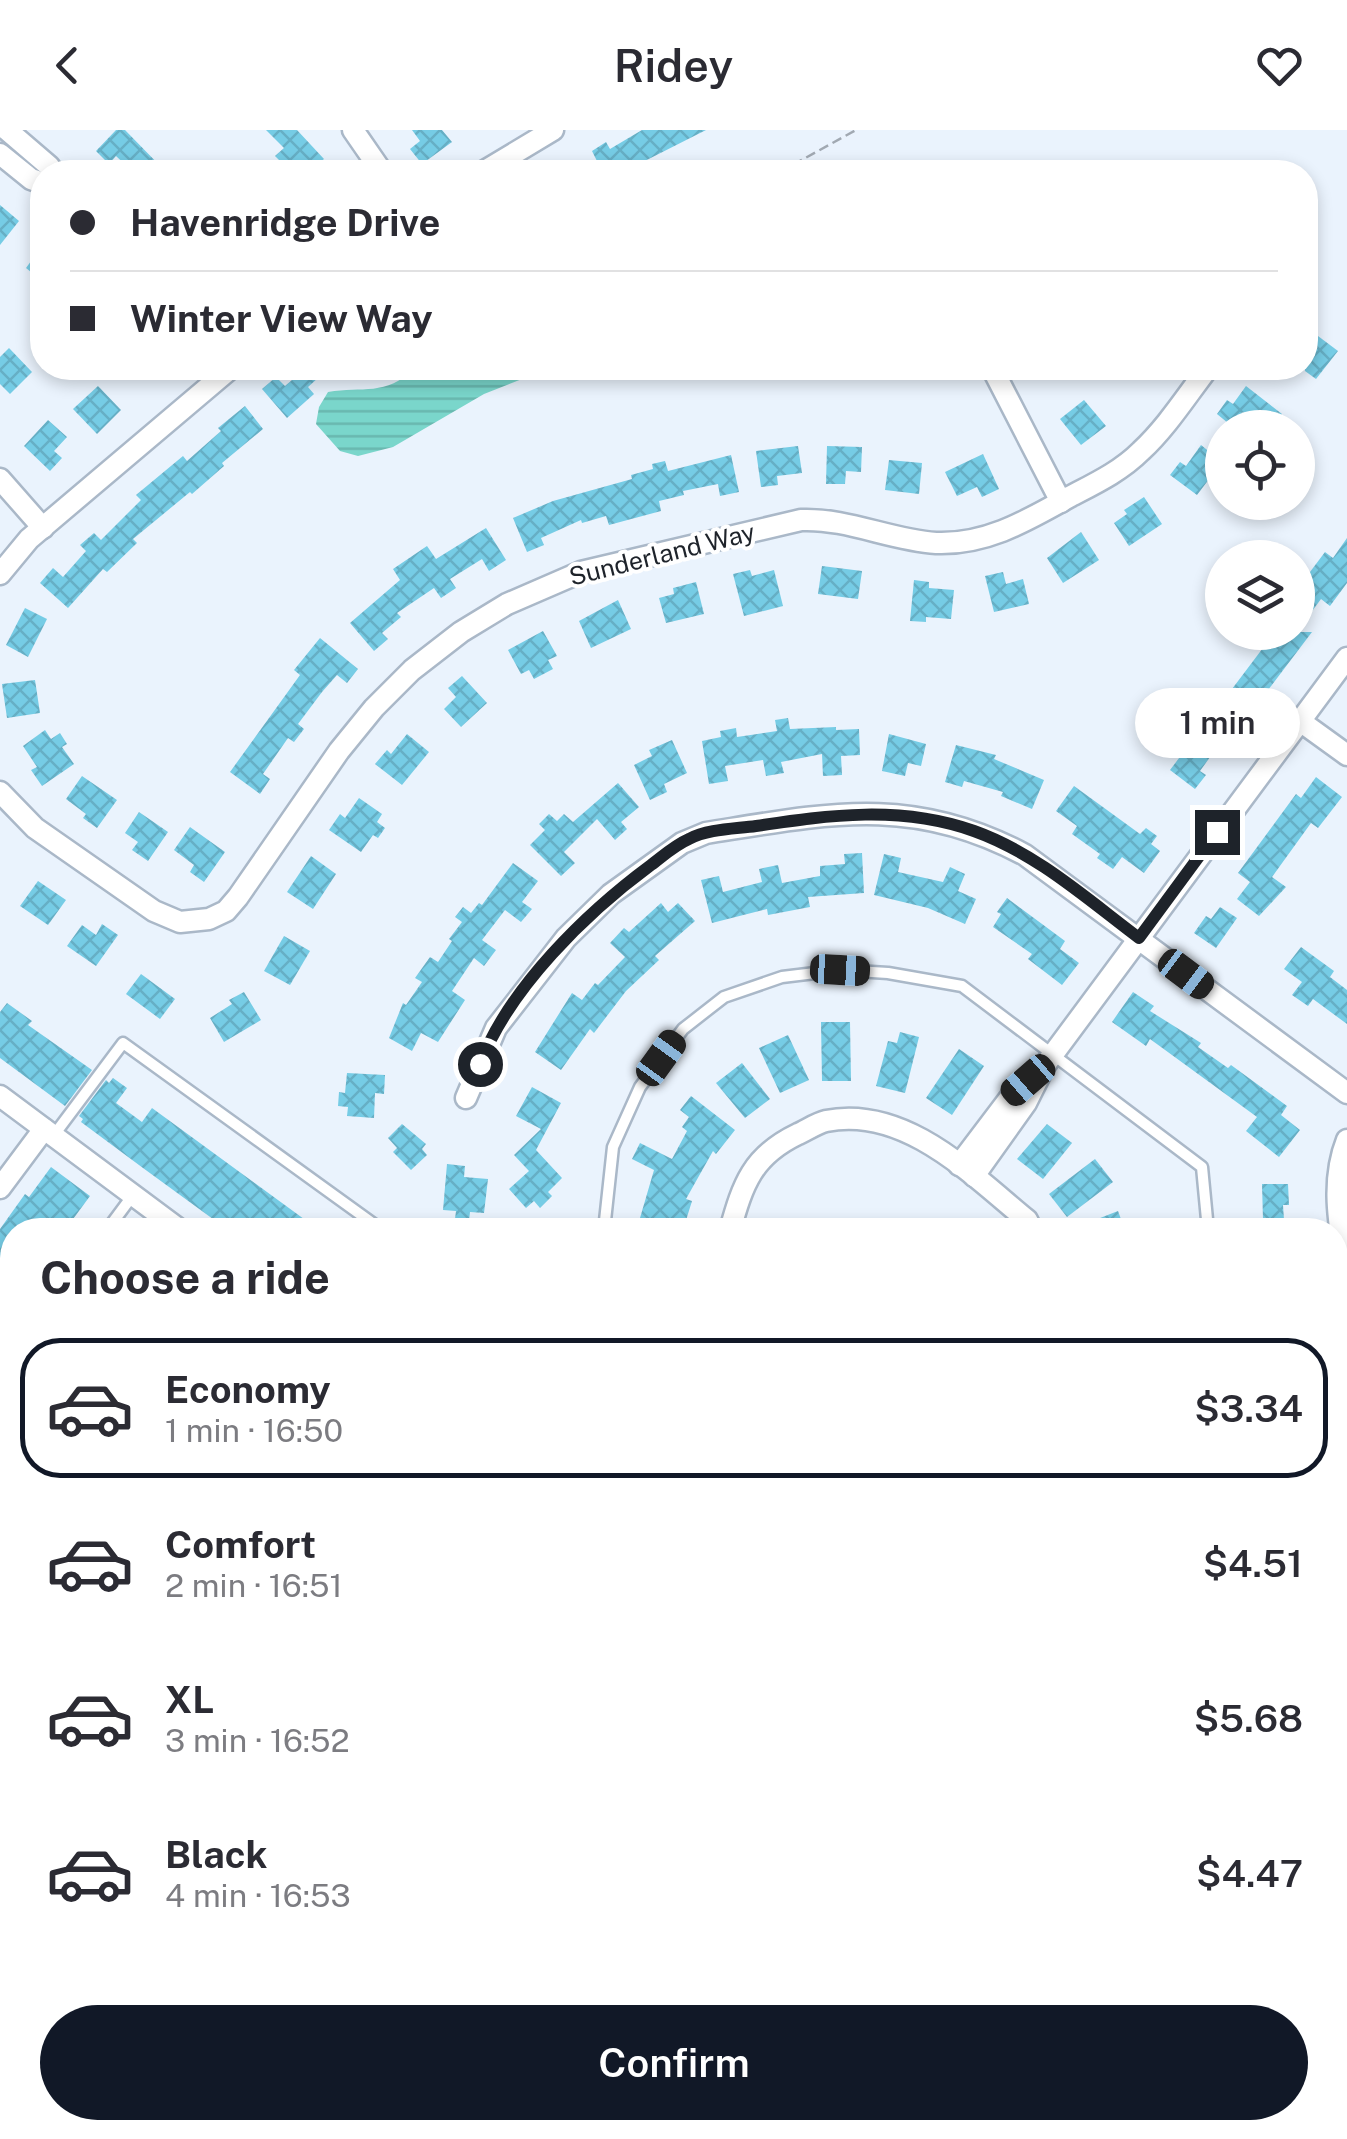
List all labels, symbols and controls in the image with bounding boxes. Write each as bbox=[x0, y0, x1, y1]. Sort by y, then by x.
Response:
icon: back bbox=[40, 38, 95, 93]
icon: heart bbox=[1252, 38, 1307, 93]
text: Ridey bbox=[614, 39, 733, 92]
text: Havenridge Drive bbox=[130, 200, 440, 245]
text: Winter View Way bbox=[130, 296, 433, 341]
map controls bbox=[1205, 410, 1315, 650]
button: locate bbox=[1205, 410, 1315, 520]
street label: Sunderland Way bbox=[566, 516, 758, 592]
button: layers bbox=[1205, 540, 1315, 650]
callout: 1 min bbox=[1134, 687, 1300, 757]
text: 1 min bbox=[1179, 704, 1256, 741]
route end bbox=[1195, 810, 1240, 855]
car bbox=[1153, 944, 1219, 1004]
car bbox=[809, 953, 871, 987]
car bbox=[631, 1025, 691, 1091]
route start bbox=[458, 1042, 503, 1087]
car bbox=[996, 1049, 1060, 1111]
text: Choose a ride bbox=[40, 1251, 330, 1304]
icon: car bbox=[45, 1363, 135, 1453]
text: Economy bbox=[165, 1367, 331, 1412]
text: $3.34 bbox=[1194, 1386, 1303, 1431]
text: 1 min · 16:50 bbox=[165, 1412, 343, 1449]
icon: car bbox=[45, 1518, 135, 1608]
text: Comfort bbox=[165, 1522, 316, 1567]
text: $4.51 bbox=[1203, 1541, 1303, 1586]
text: 2 min · 16:51 bbox=[165, 1567, 343, 1604]
icon: car bbox=[45, 1673, 135, 1763]
text: XL bbox=[165, 1677, 214, 1722]
text: $5.68 bbox=[1194, 1696, 1303, 1741]
text: 3 min · 16:52 bbox=[165, 1722, 350, 1759]
icon: car bbox=[45, 1828, 135, 1918]
text: Black bbox=[165, 1832, 268, 1877]
text: $4.47 bbox=[1196, 1851, 1303, 1896]
text: 4 min · 16:53 bbox=[165, 1877, 351, 1914]
button: Confirm bbox=[40, 2005, 1308, 2120]

